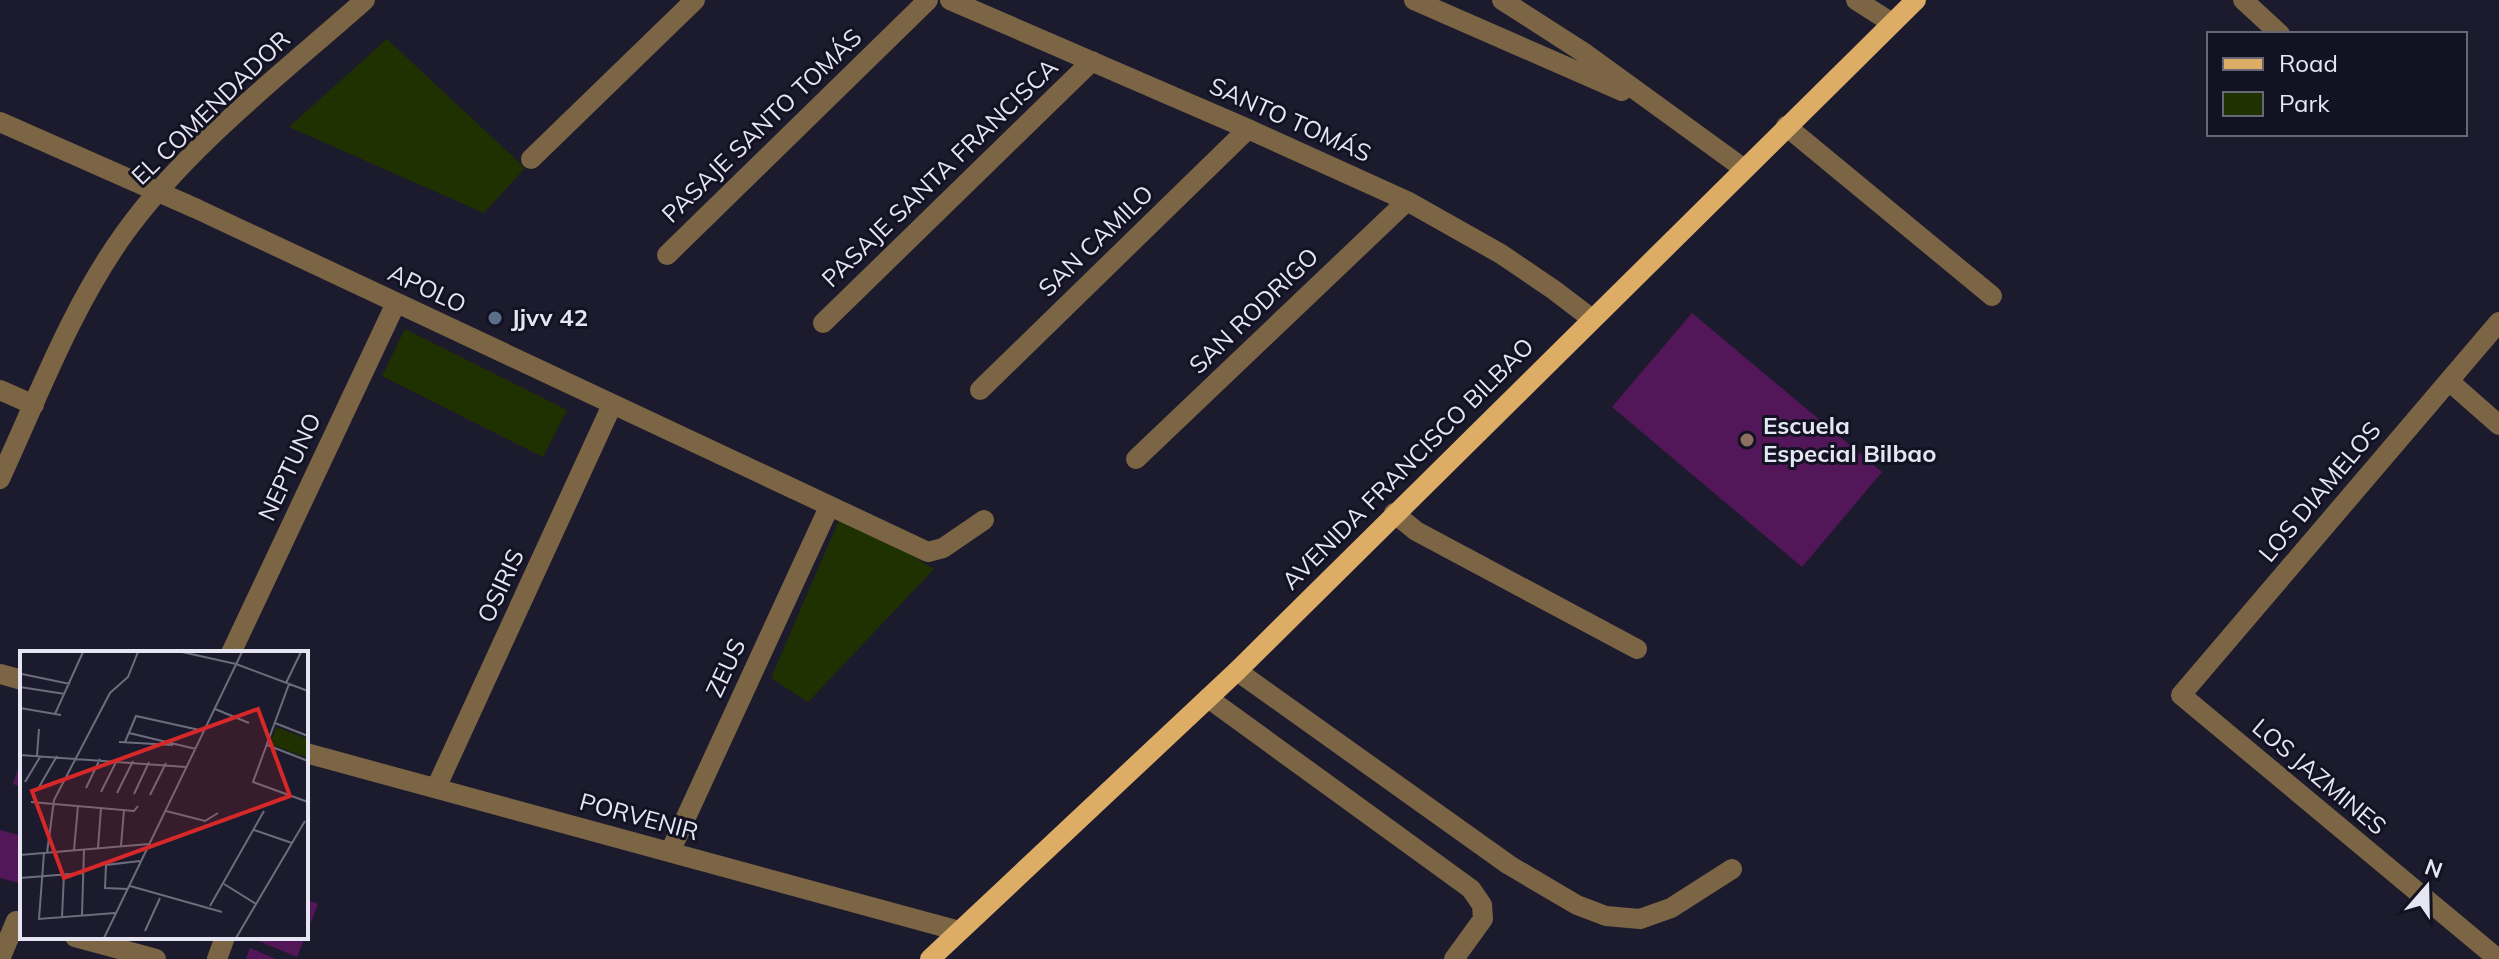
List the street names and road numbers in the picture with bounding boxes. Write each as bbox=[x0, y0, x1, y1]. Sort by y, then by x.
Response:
street label: PASAJE SANTO TOMÁS bbox=[655, 22, 868, 229]
street label: EL COMENDADOR bbox=[125, 24, 296, 191]
street label: PASAJE SANTA FRANCISCA bbox=[815, 51, 1064, 293]
street label: SANTO TOMÁS bbox=[1205, 70, 1376, 168]
street label: SAN CAMILO bbox=[1032, 178, 1159, 302]
street label: SAN RODRIGO bbox=[1182, 241, 1324, 380]
street label: APOLO bbox=[384, 257, 471, 319]
street label: AVENIDA FRANCISCO BILBAO bbox=[1275, 331, 1540, 596]
street label: NEPTUNO bbox=[251, 408, 327, 525]
street label: LOS DIAMELOS bbox=[2252, 415, 2387, 568]
street label: OSIRIS bbox=[470, 544, 530, 627]
street label: ZEUS bbox=[699, 634, 752, 702]
street label: LOS JAZMINES bbox=[2247, 712, 2393, 841]
street label: PORVENIR bbox=[576, 786, 702, 846]

